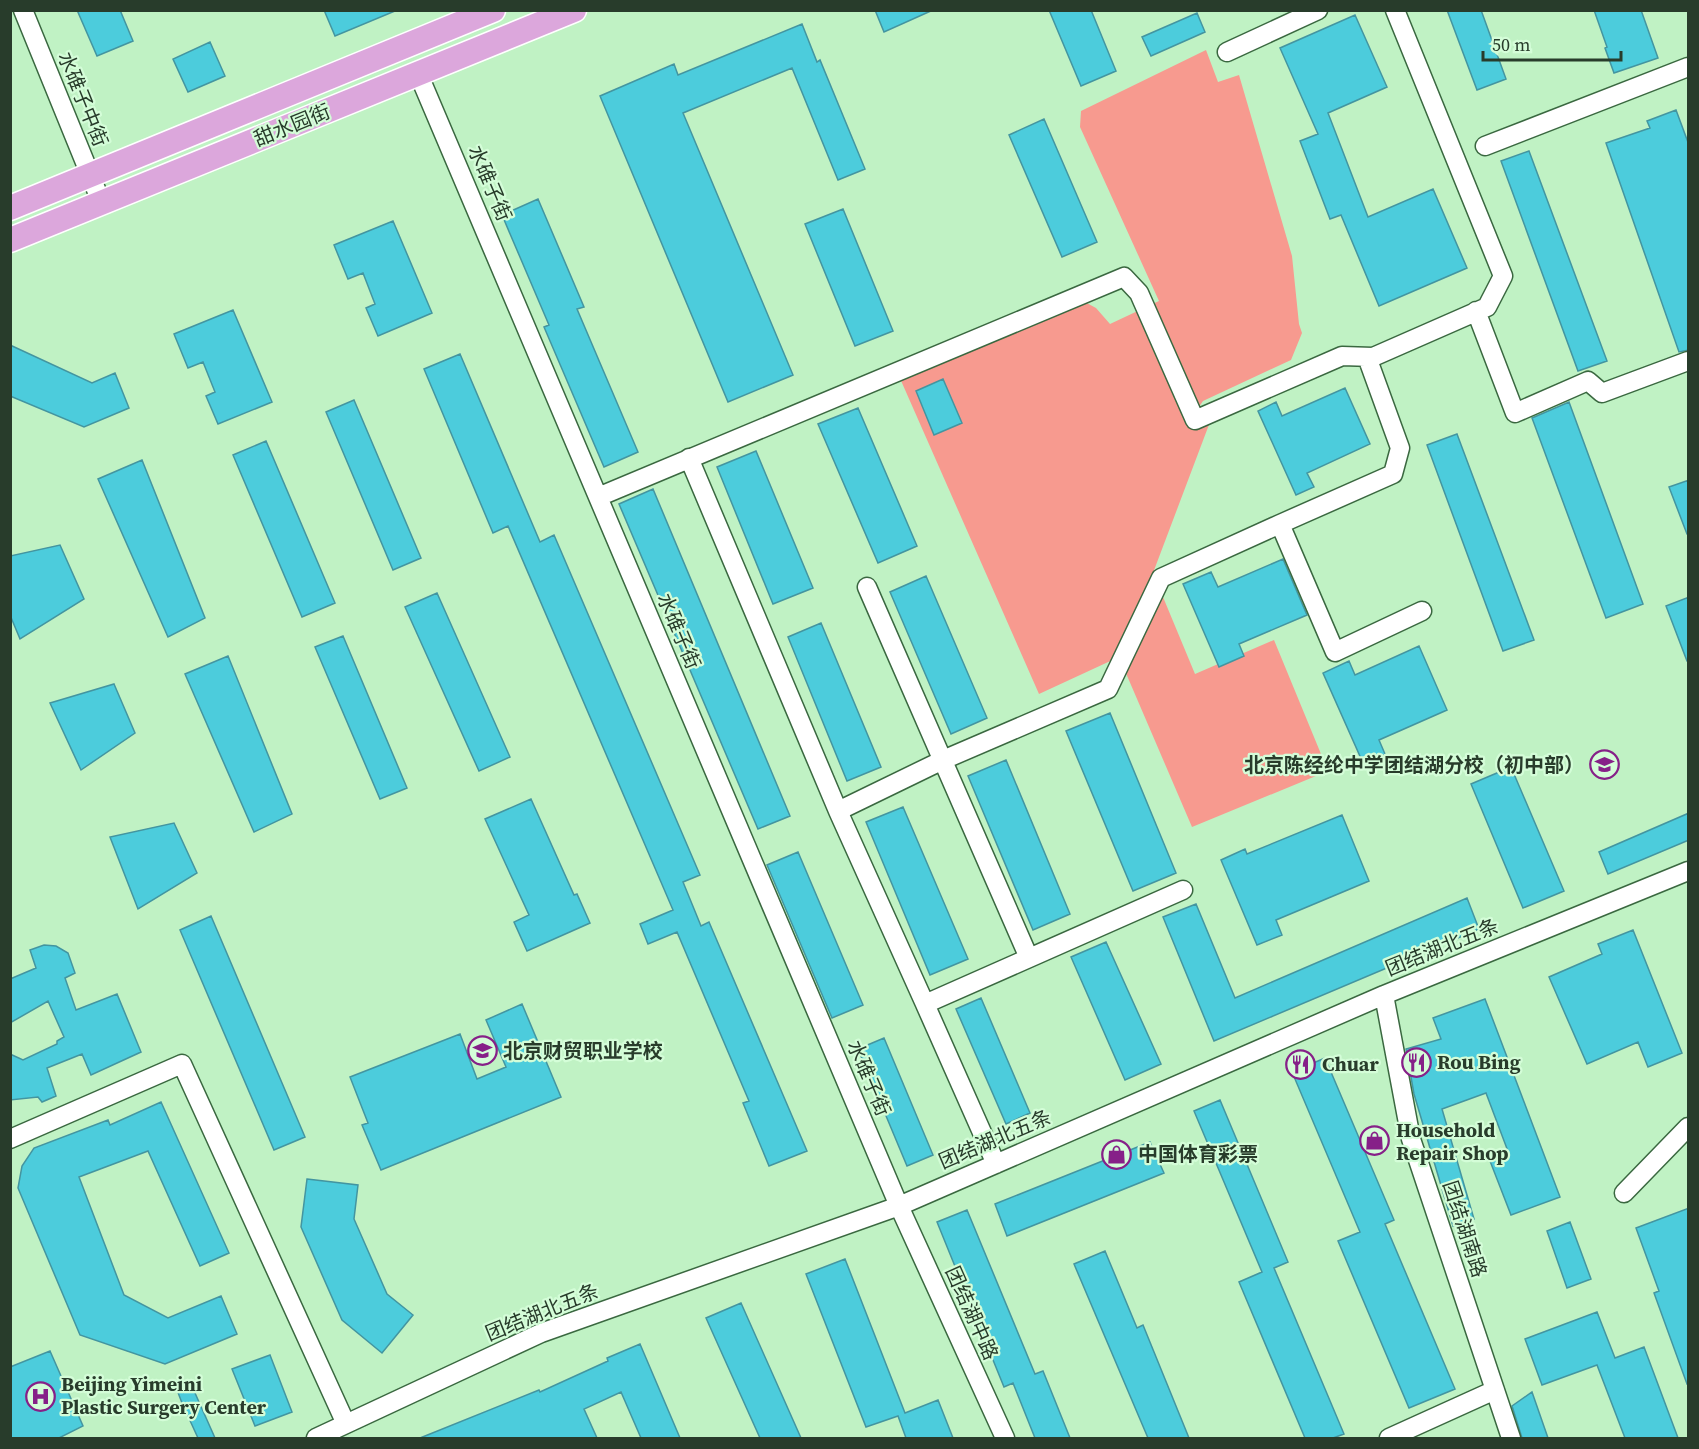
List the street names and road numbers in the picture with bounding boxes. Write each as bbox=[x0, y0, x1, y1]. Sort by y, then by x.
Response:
street label: 水碓子中街 bbox=[51, 47, 115, 151]
street label: 甜水园街 bbox=[250, 97, 334, 153]
street label: 水碓子街 bbox=[461, 141, 519, 225]
street label: 水碓子街 bbox=[650, 589, 708, 673]
street label: 团结湖北五条 bbox=[1381, 912, 1503, 982]
street label: 水碓子街 bbox=[840, 1036, 898, 1120]
street label: 团结湖北五条 bbox=[934, 1103, 1056, 1175]
street label: 团结湖南路 bbox=[1436, 1177, 1494, 1281]
street label: 团结湖中路 bbox=[939, 1262, 1005, 1364]
street label: 团结湖北五条 bbox=[481, 1277, 603, 1347]

